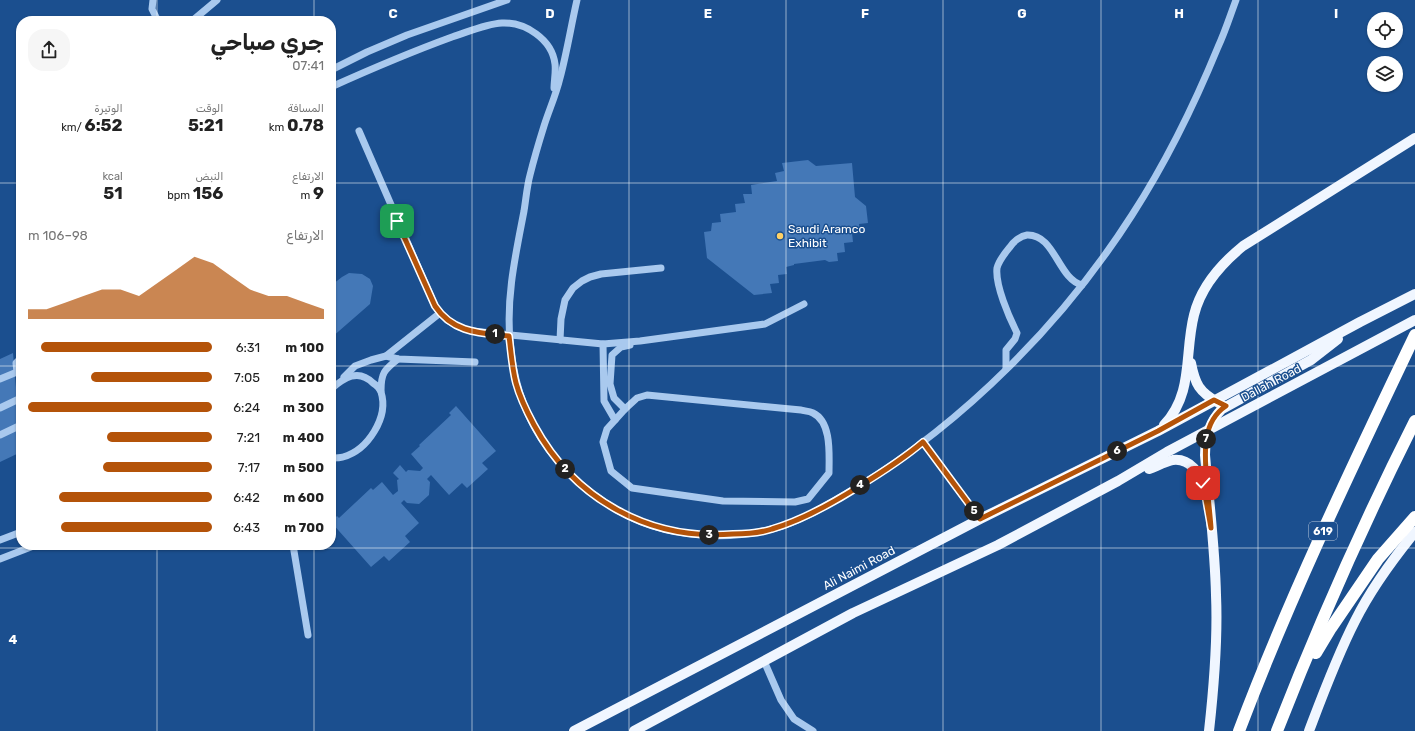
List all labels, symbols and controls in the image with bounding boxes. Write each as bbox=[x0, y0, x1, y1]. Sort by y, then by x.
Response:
text: C bbox=[388, 6, 398, 21]
text: D bbox=[545, 6, 555, 21]
text: E bbox=[704, 6, 712, 21]
text: F bbox=[861, 6, 869, 21]
text: G bbox=[1017, 6, 1027, 21]
text: H bbox=[1174, 6, 1184, 21]
text: I bbox=[1334, 6, 1338, 21]
map controls bbox=[1367, 12, 1403, 92]
button: locate bbox=[1367, 12, 1403, 48]
button: share bbox=[28, 29, 70, 71]
text: جري صباحي bbox=[211, 29, 324, 56]
button: layers bbox=[1367, 56, 1403, 92]
text: 07:41 bbox=[292, 58, 324, 73]
text: الوتيرة bbox=[94, 102, 123, 115]
text: الوقت bbox=[196, 102, 223, 115]
text: المسافة bbox=[287, 102, 324, 115]
text: 6:52 bbox=[85, 115, 123, 135]
text: 5:21 bbox=[188, 115, 223, 135]
text: 0.78 bbox=[287, 115, 324, 135]
text: /km bbox=[61, 121, 85, 134]
text: km bbox=[269, 121, 287, 134]
text: kcal bbox=[102, 170, 123, 183]
text: النبض bbox=[196, 170, 223, 183]
text: الارتفاع bbox=[292, 170, 324, 183]
text: 51 bbox=[103, 183, 123, 203]
text: 156 bbox=[193, 183, 223, 203]
text: 9 bbox=[313, 183, 324, 203]
text: bpm bbox=[167, 189, 193, 202]
text: m bbox=[301, 189, 313, 202]
pin bbox=[380, 204, 414, 238]
icon: arrive bbox=[386, 210, 408, 232]
place label: Saudi Aramco Exhibit bbox=[788, 222, 865, 250]
text: 98–106 m bbox=[28, 228, 88, 243]
text: الارتفاع bbox=[287, 228, 324, 243]
marker: Saudi Aramco Exhibit bbox=[775, 231, 785, 241]
pin: 1 bbox=[485, 324, 505, 344]
text: 1 bbox=[492, 327, 498, 340]
text: 6:31 bbox=[236, 340, 260, 355]
text: 100 m bbox=[285, 340, 324, 355]
street label: Dallah Road bbox=[1239, 361, 1303, 405]
text: 7:05 bbox=[234, 370, 260, 385]
text: 200 m bbox=[283, 370, 324, 385]
text: 6:24 bbox=[233, 400, 260, 415]
text: 300 m bbox=[283, 400, 324, 415]
pin: 7 bbox=[1196, 429, 1216, 449]
text: 7:21 bbox=[237, 430, 260, 445]
text: 400 m bbox=[283, 430, 324, 445]
text: 7 bbox=[1203, 432, 1209, 445]
pin: 6 bbox=[1107, 441, 1127, 461]
text: 6 bbox=[1113, 444, 1121, 457]
pin: 2 bbox=[555, 459, 575, 479]
text: 7:17 bbox=[238, 460, 260, 475]
text: 500 m bbox=[283, 460, 324, 475]
text: 2 bbox=[561, 462, 569, 475]
pin bbox=[1186, 466, 1220, 500]
icon: check bbox=[1192, 472, 1214, 494]
pin: 4 bbox=[850, 475, 870, 495]
text: 4 bbox=[856, 478, 864, 491]
text: 6:42 bbox=[233, 490, 260, 505]
text: 600 m bbox=[283, 490, 324, 505]
pin: 5 bbox=[964, 501, 984, 521]
text: 5 bbox=[970, 504, 978, 517]
text: 6:43 bbox=[233, 520, 260, 535]
text: 700 m bbox=[284, 520, 324, 535]
road number: 619 bbox=[1309, 522, 1337, 540]
pin: 3 bbox=[699, 525, 719, 545]
text: 3 bbox=[705, 528, 713, 541]
street label: Ali Naimi Road bbox=[821, 543, 897, 593]
text: 4 bbox=[9, 632, 18, 647]

